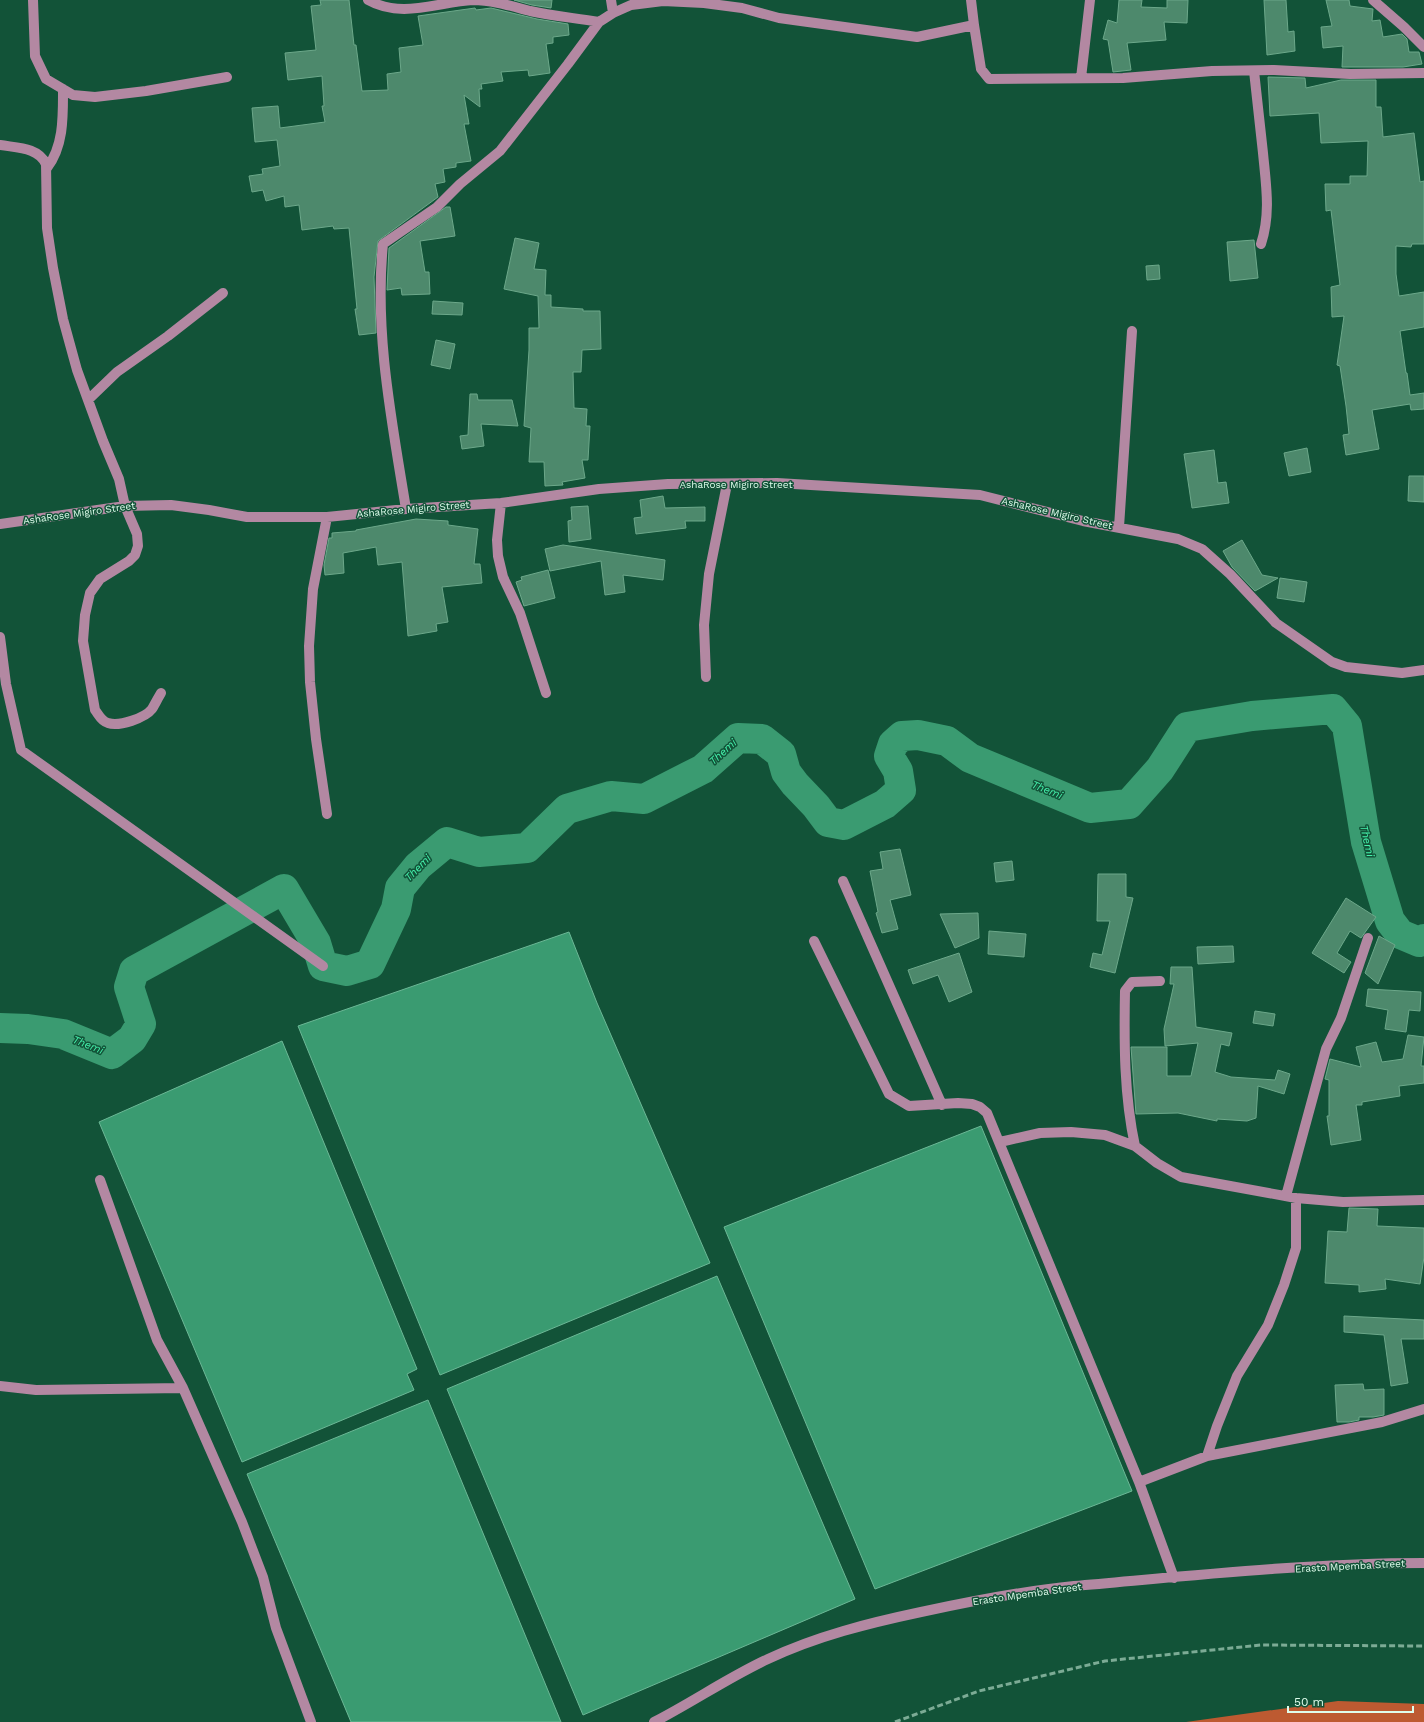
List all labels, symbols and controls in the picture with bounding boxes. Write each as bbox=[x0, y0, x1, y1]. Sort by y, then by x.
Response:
street label: AshaRose Migiro Street bbox=[679, 479, 793, 490]
street label: AshaRose Migiro Street bbox=[1001, 495, 1114, 531]
street label: AshaRose Migiro Street bbox=[356, 499, 471, 519]
street label: AshaRose Migiro Street bbox=[22, 500, 137, 526]
water label: Themi bbox=[707, 736, 740, 768]
water label: Themi bbox=[1030, 778, 1065, 802]
water label: Themi bbox=[1357, 824, 1377, 859]
water label: Themi bbox=[402, 851, 435, 884]
water label: Themi bbox=[71, 1033, 106, 1057]
street label: Erasto Mpemba Street bbox=[1295, 1558, 1406, 1574]
street label: Erasto Mpemba Street bbox=[972, 1581, 1083, 1607]
scale bar bbox=[1288, 1688, 1413, 1714]
text: 50 m bbox=[1294, 1695, 1324, 1709]

